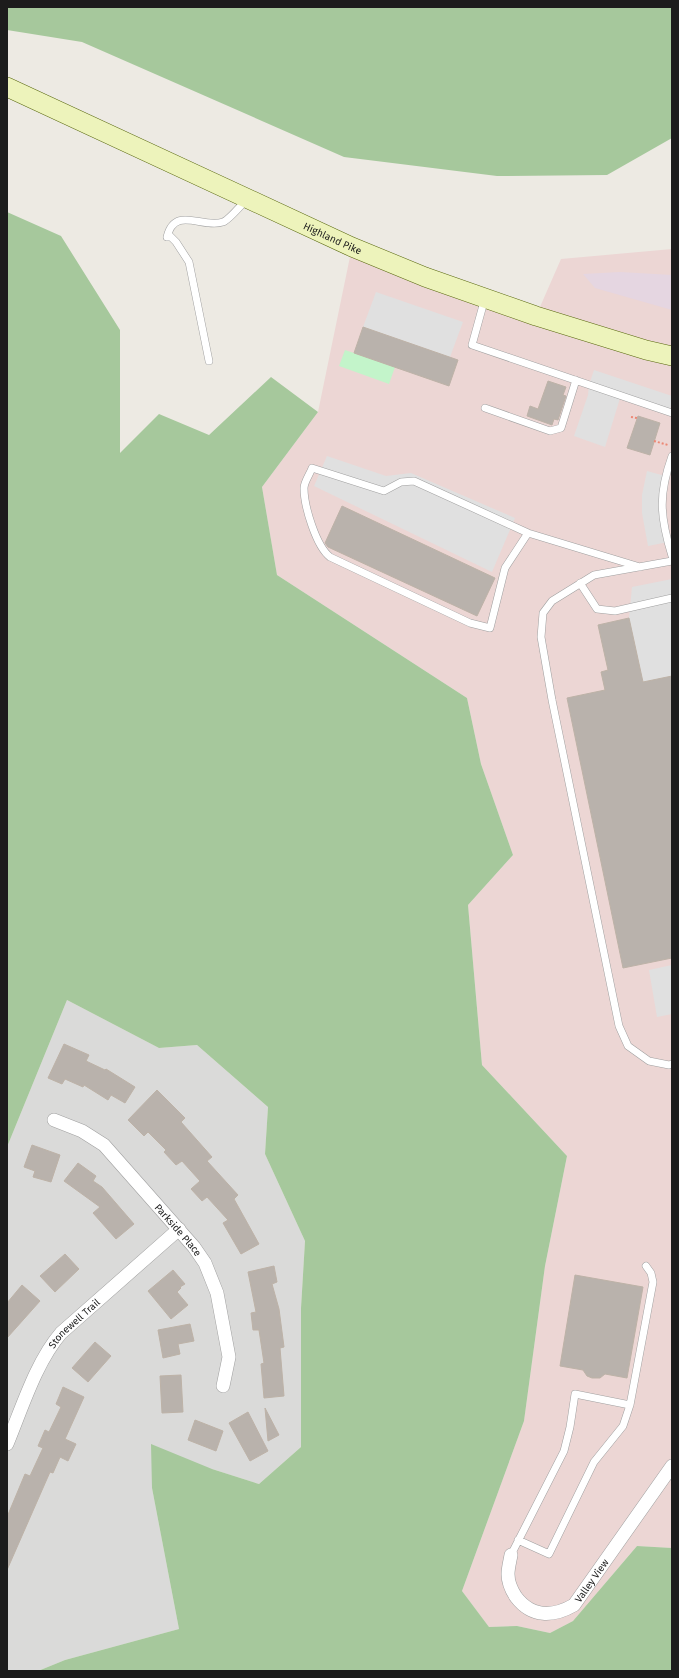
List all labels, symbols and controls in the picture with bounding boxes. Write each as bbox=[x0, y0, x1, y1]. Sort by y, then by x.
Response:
street label: Highland Pike bbox=[301, 220, 363, 257]
street label: Parkside Place bbox=[152, 1202, 204, 1259]
street label: Stonewell Trail bbox=[46, 1297, 103, 1351]
street label: Valley View bbox=[573, 1557, 612, 1605]

